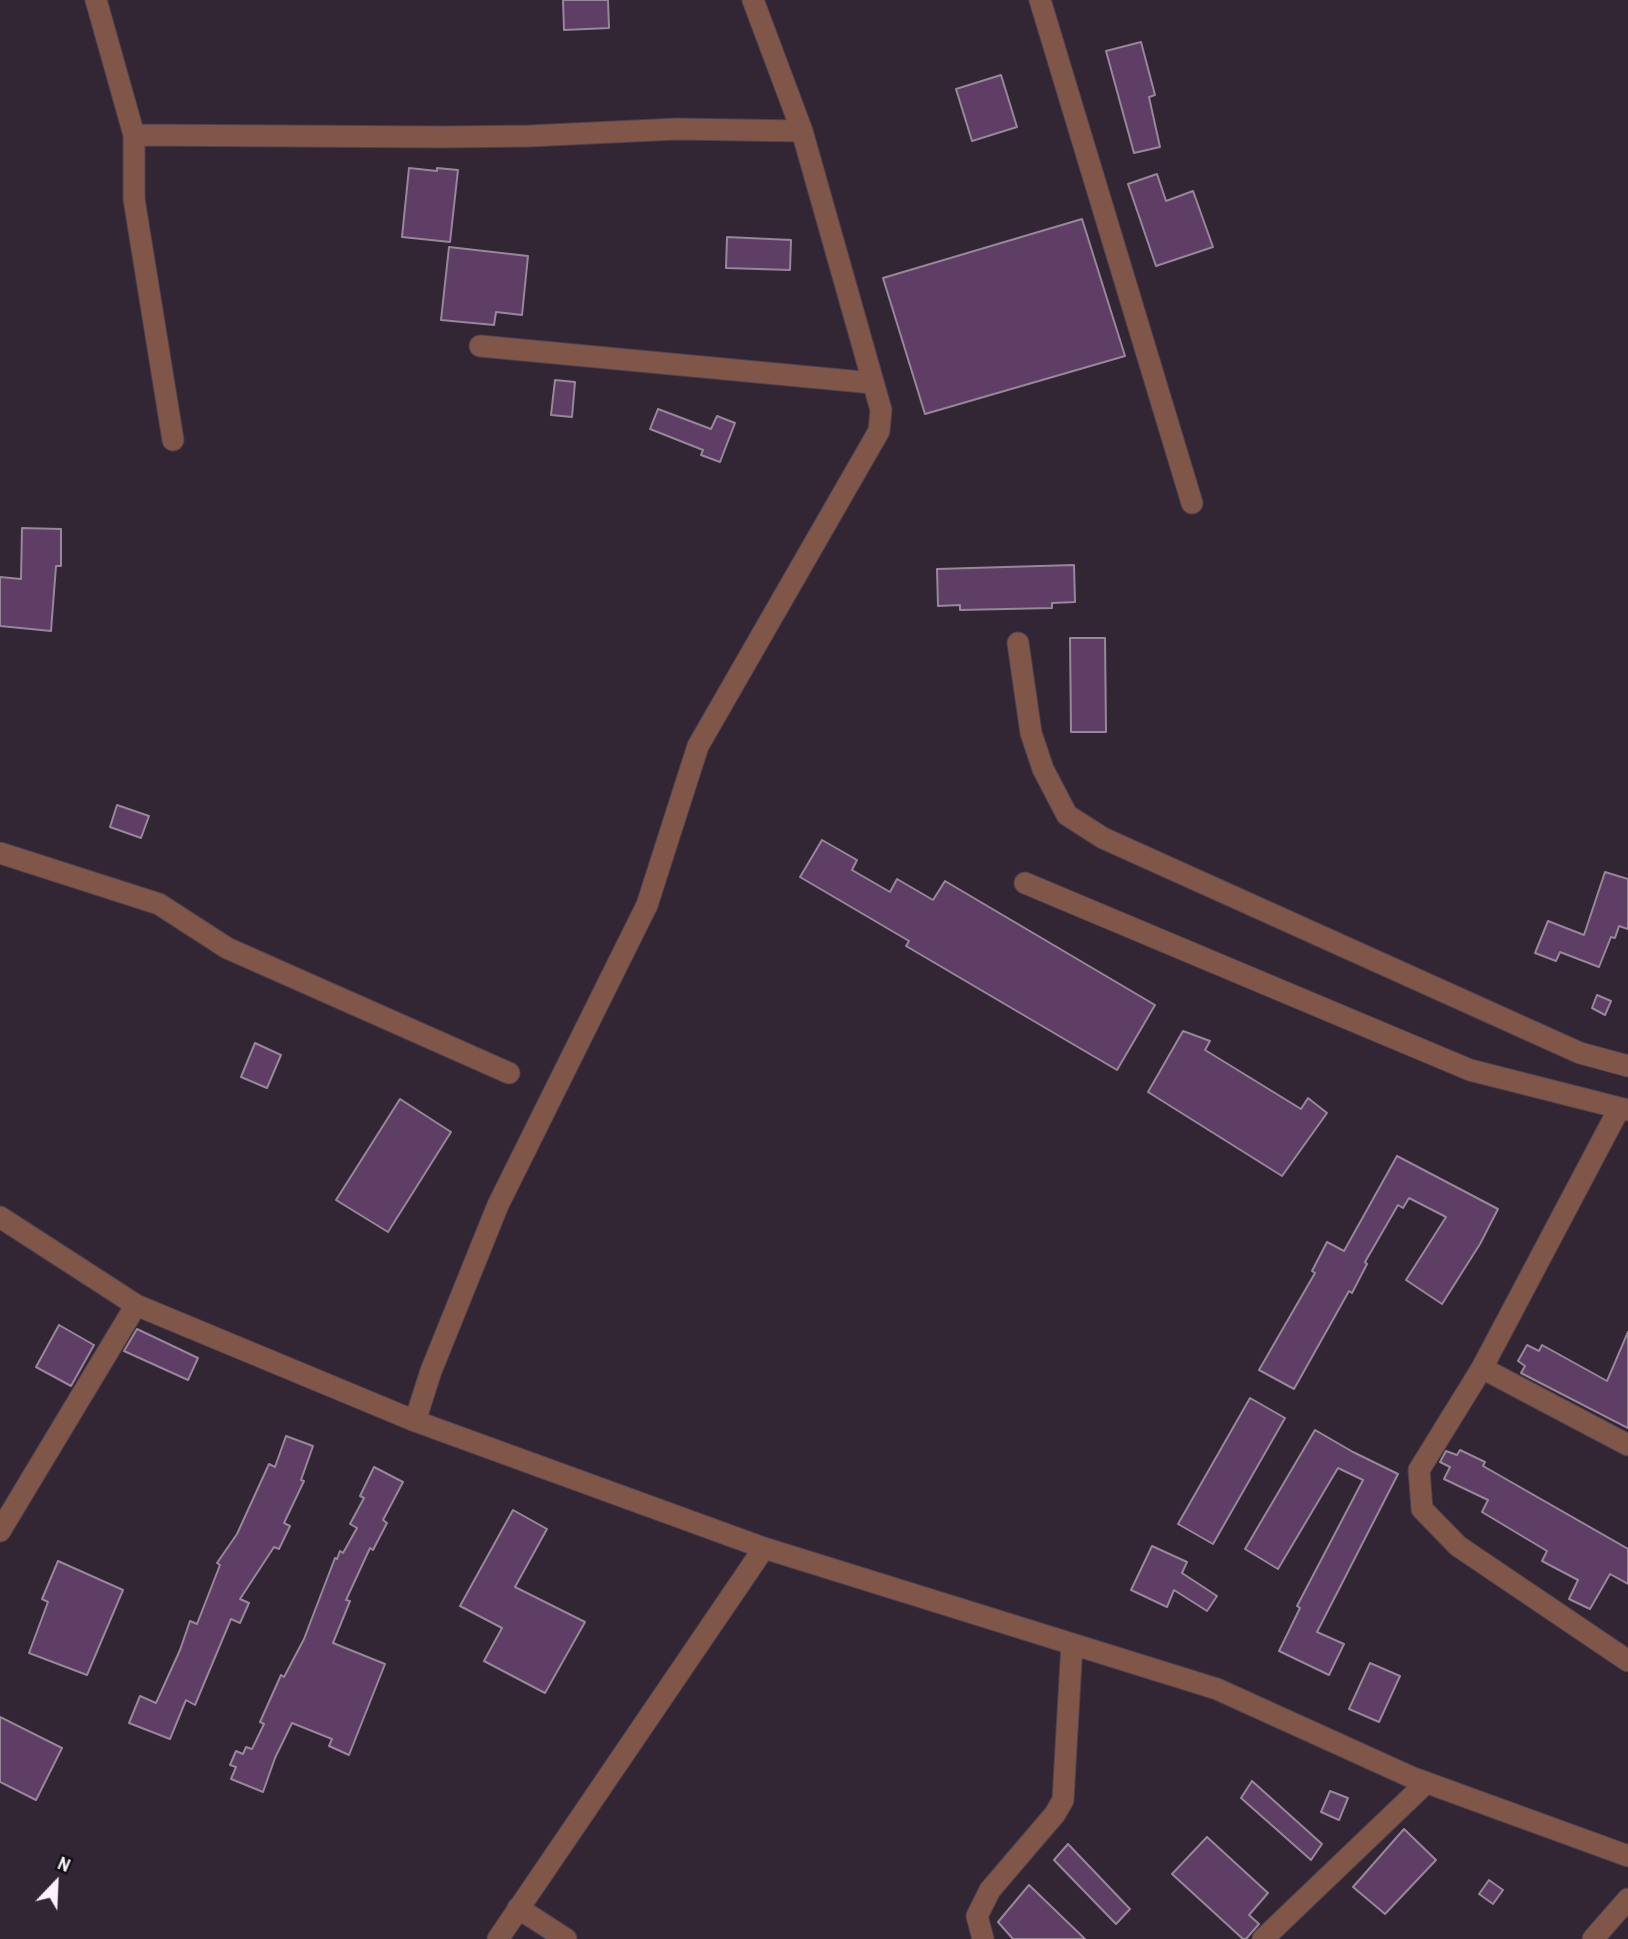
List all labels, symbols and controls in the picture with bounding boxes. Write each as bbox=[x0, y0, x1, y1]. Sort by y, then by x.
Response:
north arrow bbox=[21, 1848, 91, 1918]
text: N bbox=[54, 1850, 74, 1878]

